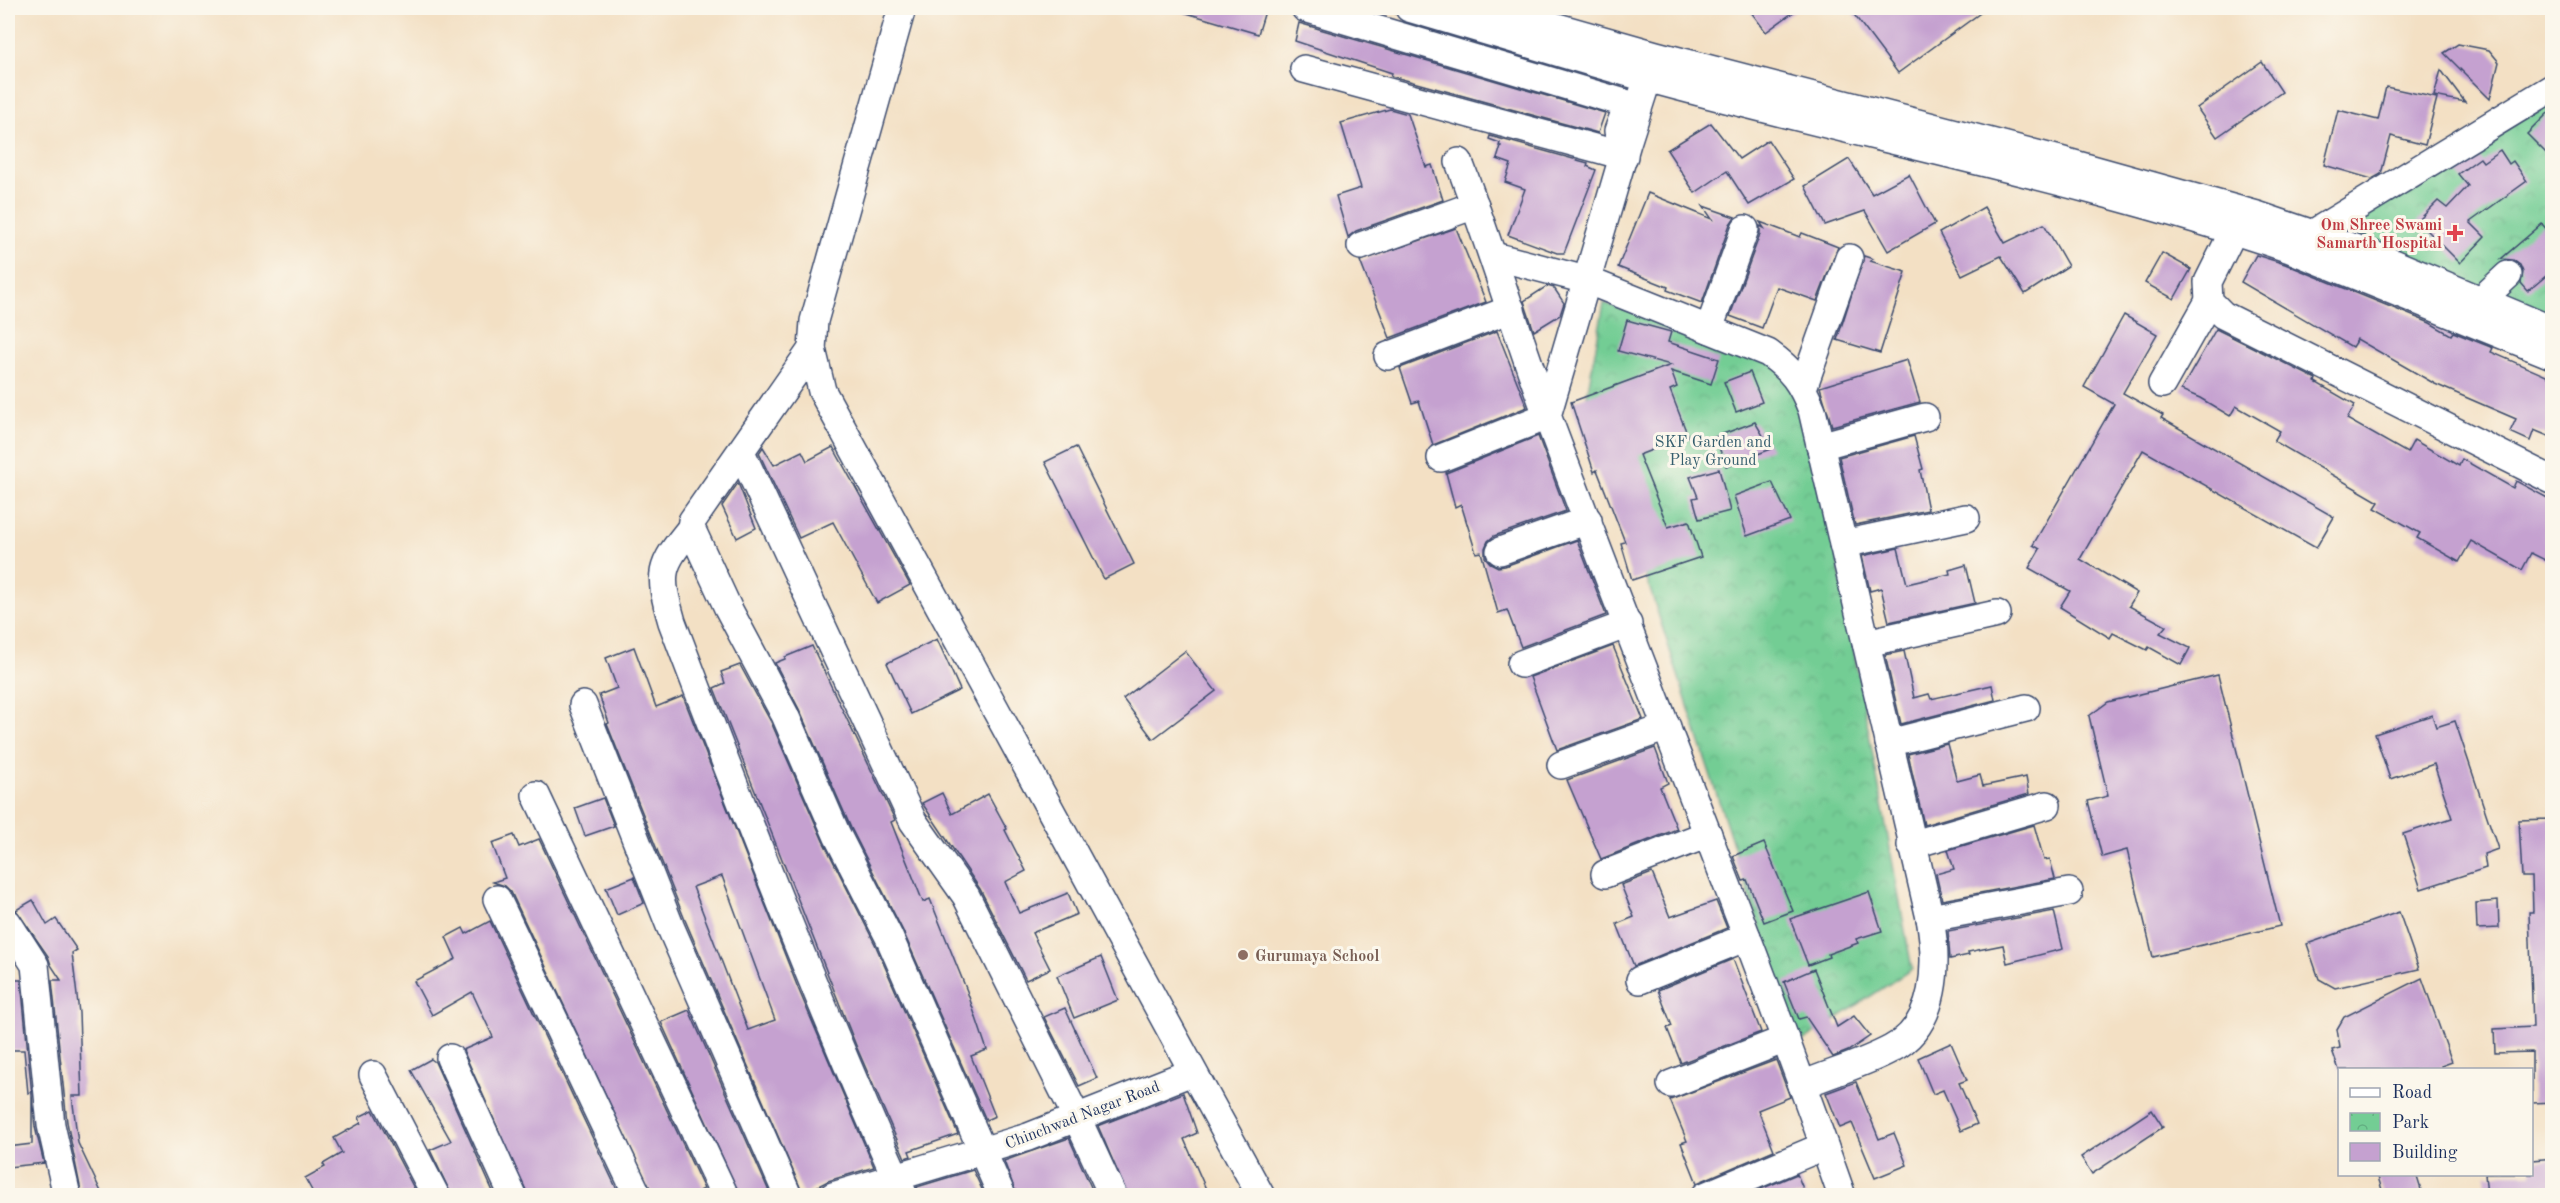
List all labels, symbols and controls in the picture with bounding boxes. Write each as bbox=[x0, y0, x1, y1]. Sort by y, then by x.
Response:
place label: Om Shree Swami Samarth Hospital bbox=[2316, 218, 2442, 252]
marker: Om Shree Swami Samarth Hospital bbox=[2446, 224, 2464, 242]
park label: SKF Garden and Play Ground bbox=[1654, 435, 1772, 469]
marker: Gurumaya School bbox=[1236, 948, 1250, 962]
place label: Gurumaya School bbox=[1255, 949, 1379, 965]
legend bbox=[2338, 1068, 2533, 1176]
street label: Chinchwad Nagar Road bbox=[1003, 1079, 1162, 1153]
text: Road bbox=[2392, 1084, 2432, 1102]
text: Park bbox=[2392, 1114, 2429, 1132]
text: Building bbox=[2392, 1144, 2458, 1162]

